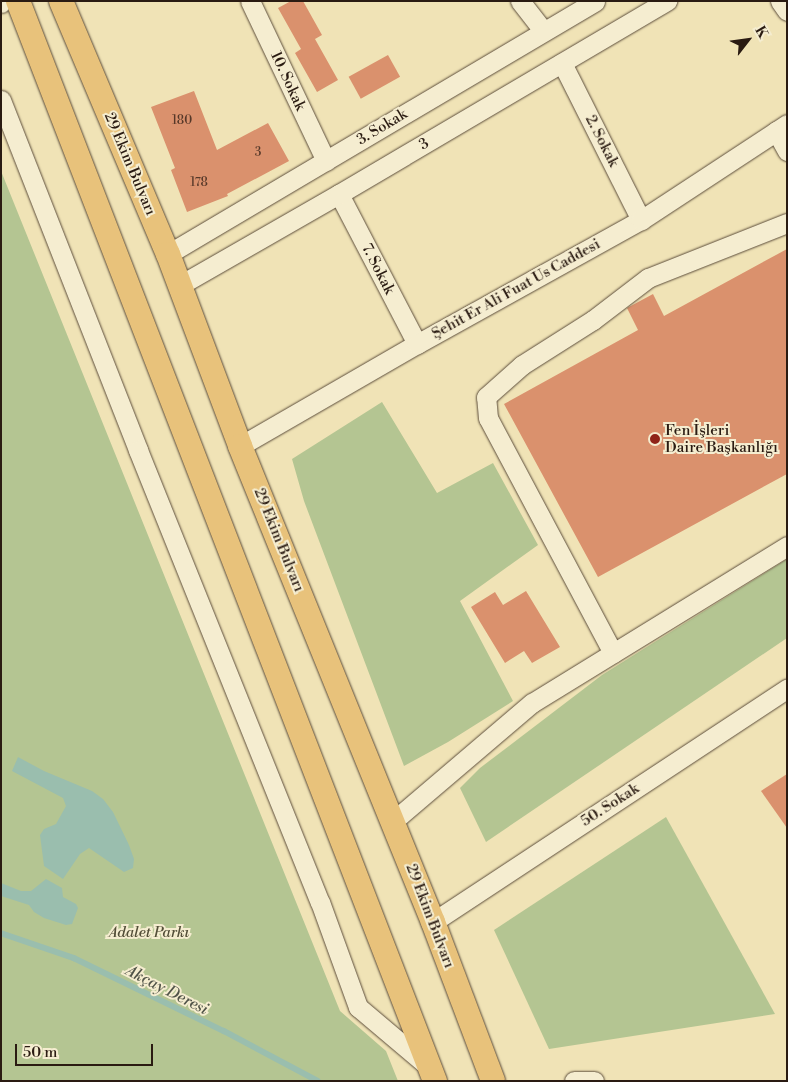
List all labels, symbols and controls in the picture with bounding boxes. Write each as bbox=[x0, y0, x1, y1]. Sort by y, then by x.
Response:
north arrow bbox=[723, 15, 773, 65]
text: K bbox=[750, 23, 772, 42]
street label: 10. Sokak bbox=[266, 49, 310, 113]
street label: 3. Sokak bbox=[354, 105, 410, 149]
street label: 29 Ekim Bulvarı bbox=[100, 110, 160, 218]
street label: 2. Sokak bbox=[581, 112, 623, 170]
house number: 180 bbox=[172, 114, 192, 128]
street label: 3 bbox=[416, 134, 432, 154]
house number: 3 bbox=[255, 146, 261, 160]
house number: 178 bbox=[190, 176, 208, 190]
street label: Şehit Er Ali Fuat Us Caddesi bbox=[429, 235, 603, 343]
street label: 7. Sokak bbox=[358, 241, 398, 297]
place label: Fen İşleri Daire Başkanlığı bbox=[665, 421, 778, 456]
marker: Fen İşleri Daire Başkanlığı bbox=[649, 433, 661, 445]
street label: 29 Ekim Bulvarı bbox=[250, 486, 308, 594]
street label: 50. Sokak bbox=[578, 780, 642, 830]
street label: 29 Ekim Bulvarı bbox=[402, 861, 458, 971]
park label: Adalet Parkı bbox=[109, 924, 189, 942]
water label: Akçay Deresi bbox=[123, 961, 211, 1019]
scale bar bbox=[18, 1034, 155, 1066]
text: 50 m bbox=[23, 1043, 57, 1062]

